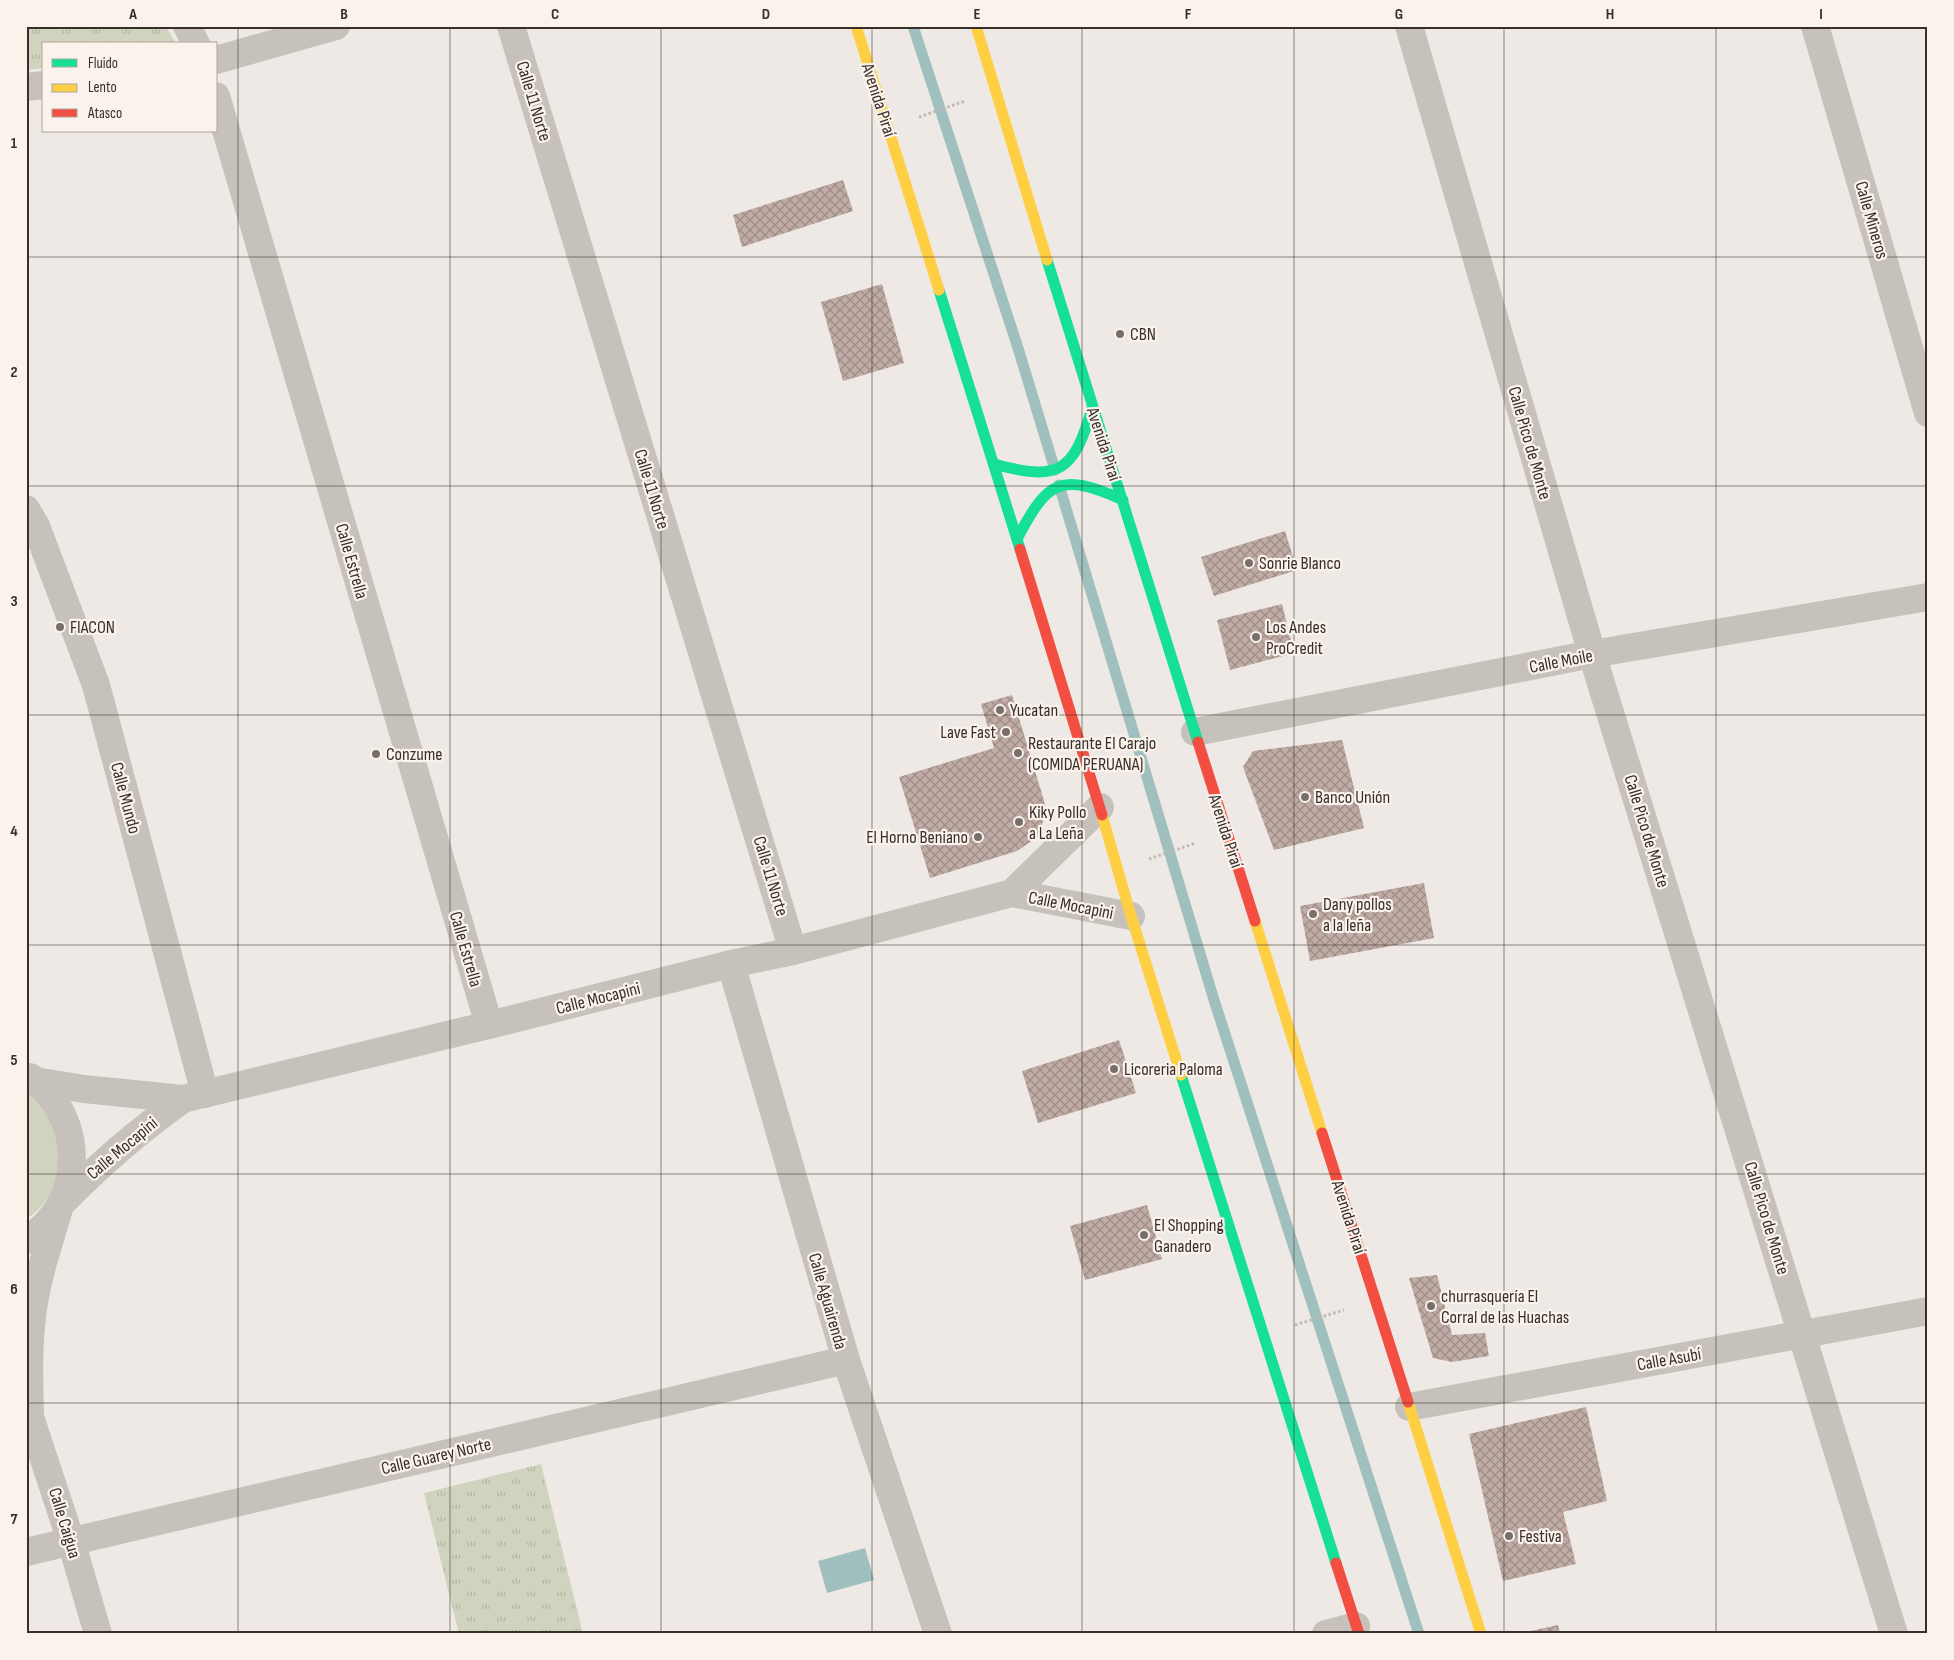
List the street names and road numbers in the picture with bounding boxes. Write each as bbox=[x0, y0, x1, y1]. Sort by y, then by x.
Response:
street label: Calle 11 Norte bbox=[511, 59, 556, 144]
street label: Avenida Piraí bbox=[856, 60, 900, 140]
street label: Calle Mineros bbox=[1850, 179, 1893, 261]
street label: Calle Pico de Monte bbox=[1503, 384, 1556, 502]
street label: Avenida Piraí bbox=[1081, 404, 1125, 484]
street label: Calle 11 Norte bbox=[629, 447, 674, 532]
street label: Calle Estrella bbox=[331, 521, 372, 601]
street label: Calle Moile bbox=[1528, 645, 1595, 678]
street label: Calle Mundo bbox=[106, 760, 145, 836]
street label: Calle Pico de Monte bbox=[1619, 772, 1674, 890]
street label: Avenida Piraí bbox=[1203, 791, 1247, 871]
street label: Calle 11 Norte bbox=[748, 834, 793, 919]
street label: Calle Mocapini bbox=[1027, 887, 1115, 924]
street label: Calle Estrella bbox=[445, 909, 486, 989]
street label: Calle Mocapini bbox=[554, 978, 642, 1019]
street label: Calle Mocapini bbox=[83, 1113, 162, 1184]
street label: Calle Pico de Monte bbox=[1739, 1159, 1794, 1277]
street label: Avenida Piraí bbox=[1326, 1177, 1370, 1257]
street label: Calle Aguairenda bbox=[804, 1250, 851, 1352]
street label: Calle Asubí bbox=[1635, 1343, 1703, 1375]
street label: Calle Guarey Norte bbox=[379, 1434, 493, 1479]
street label: Calle Caigua bbox=[44, 1485, 85, 1561]

